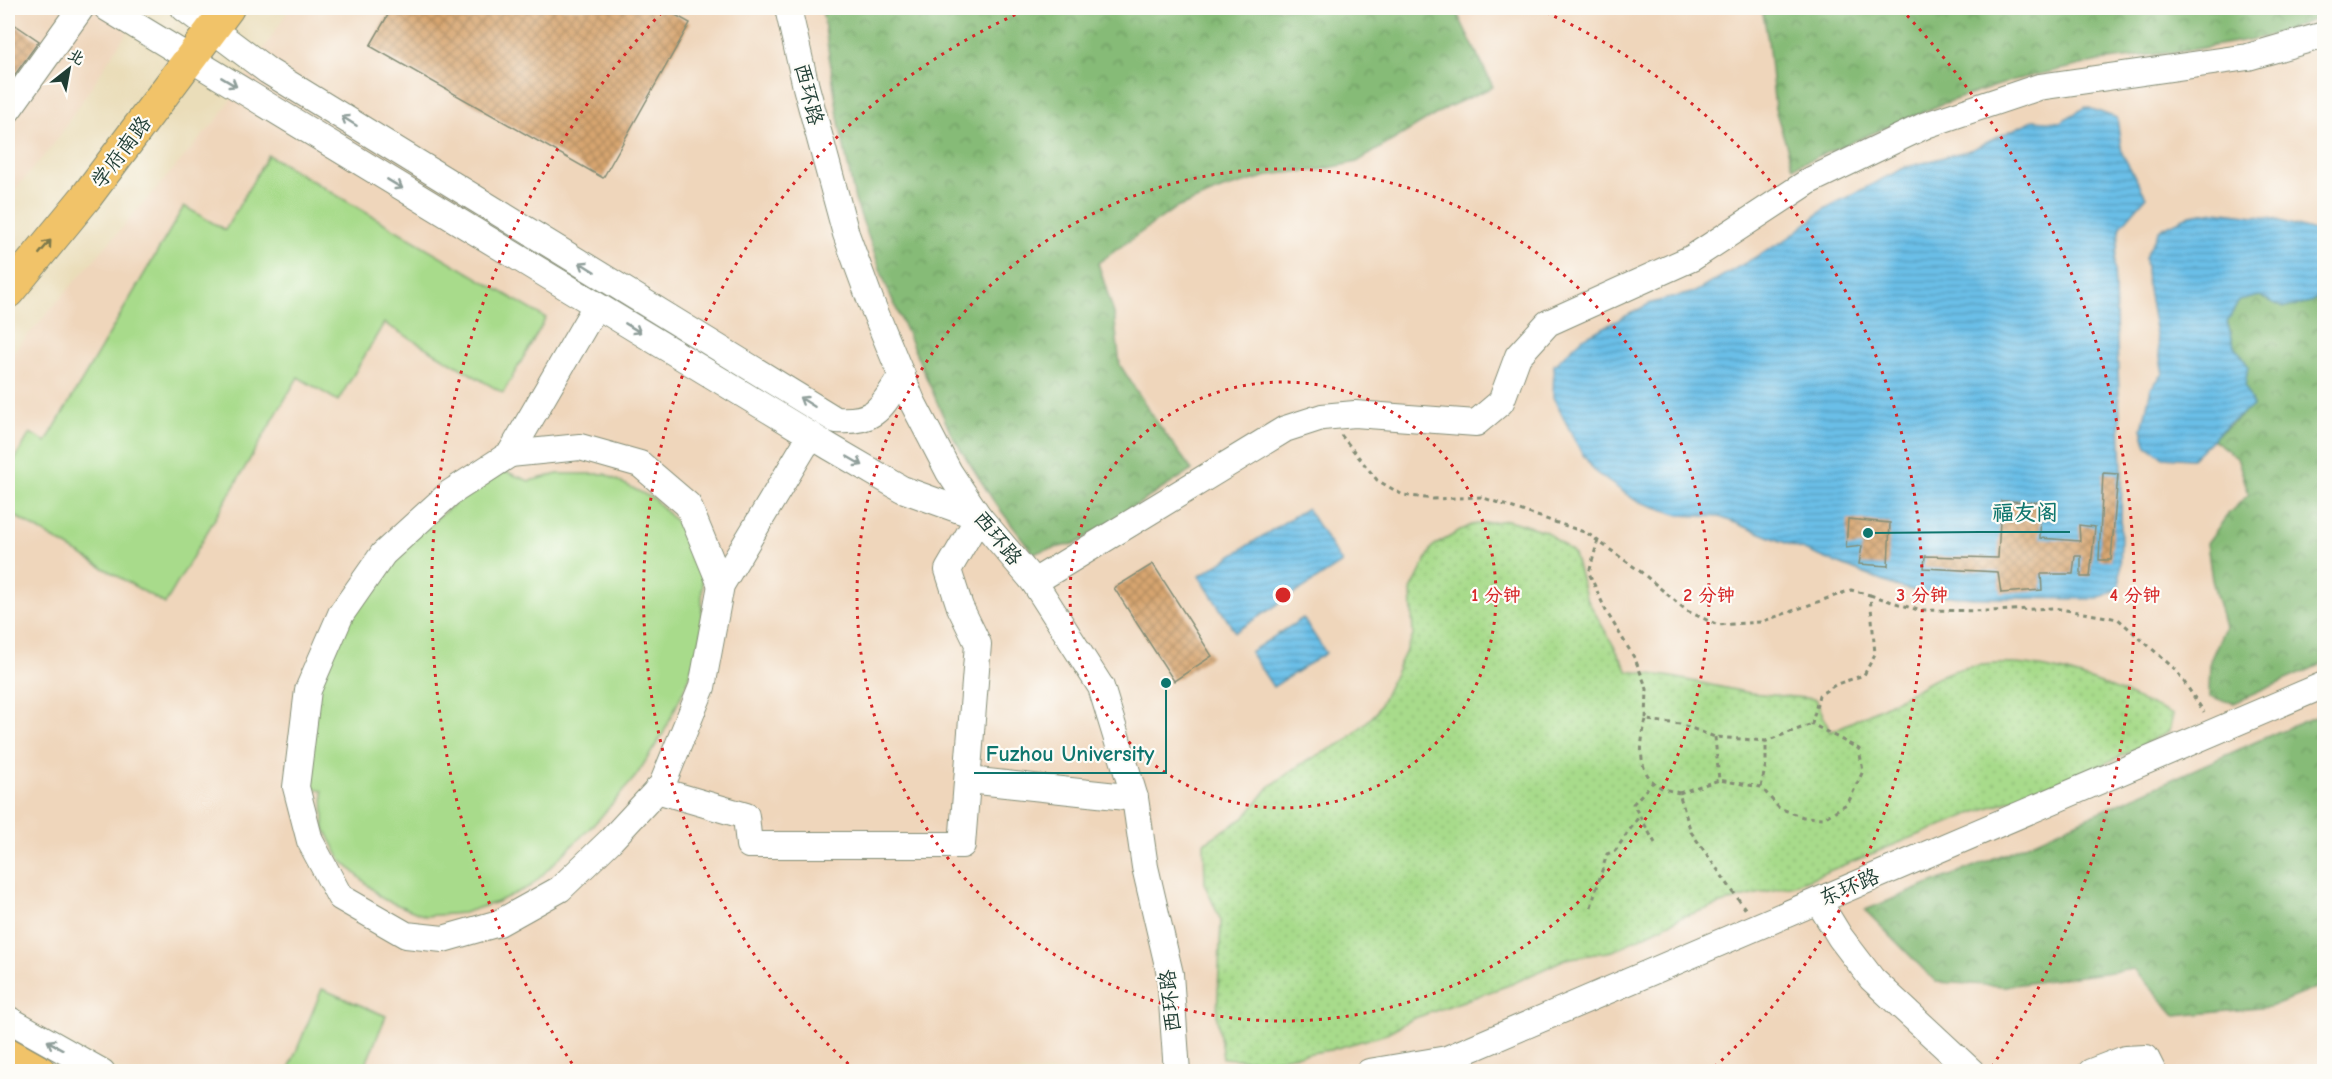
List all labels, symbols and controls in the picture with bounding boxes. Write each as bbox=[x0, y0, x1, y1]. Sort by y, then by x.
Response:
north arrow bbox=[39, 39, 99, 99]
text: 北 bbox=[65, 45, 88, 69]
street label: 西环路 bbox=[790, 61, 828, 127]
one-way arrow bbox=[220, 76, 237, 88]
street label: 学府南路 bbox=[86, 111, 156, 193]
one-way arrow bbox=[341, 114, 358, 126]
one-way arrow bbox=[386, 178, 403, 190]
one-way arrow bbox=[38, 240, 52, 255]
one-way arrow bbox=[579, 260, 596, 272]
one-way arrow bbox=[624, 323, 641, 335]
one-way arrow bbox=[799, 395, 816, 407]
one-way arrow bbox=[846, 455, 863, 467]
callout: 福友阁 bbox=[1980, 492, 2070, 532]
text: 福友阁 bbox=[1992, 500, 2058, 526]
street label: 西环路 bbox=[969, 506, 1027, 570]
centre of rings bbox=[1273, 585, 1293, 605]
text: 1 分钟 bbox=[1471, 585, 1521, 606]
text: 2 分钟 bbox=[1683, 585, 1735, 606]
text: 3 分钟 bbox=[1896, 585, 1948, 606]
text: 4 分钟 bbox=[2110, 585, 2160, 606]
callout: Fuzhou University bbox=[974, 733, 1166, 773]
text: Fuzhou University bbox=[986, 741, 1155, 767]
street label: 东环路 bbox=[1815, 864, 1883, 910]
street label: 西环路 bbox=[1155, 968, 1185, 1034]
one-way arrow bbox=[46, 1039, 64, 1050]

